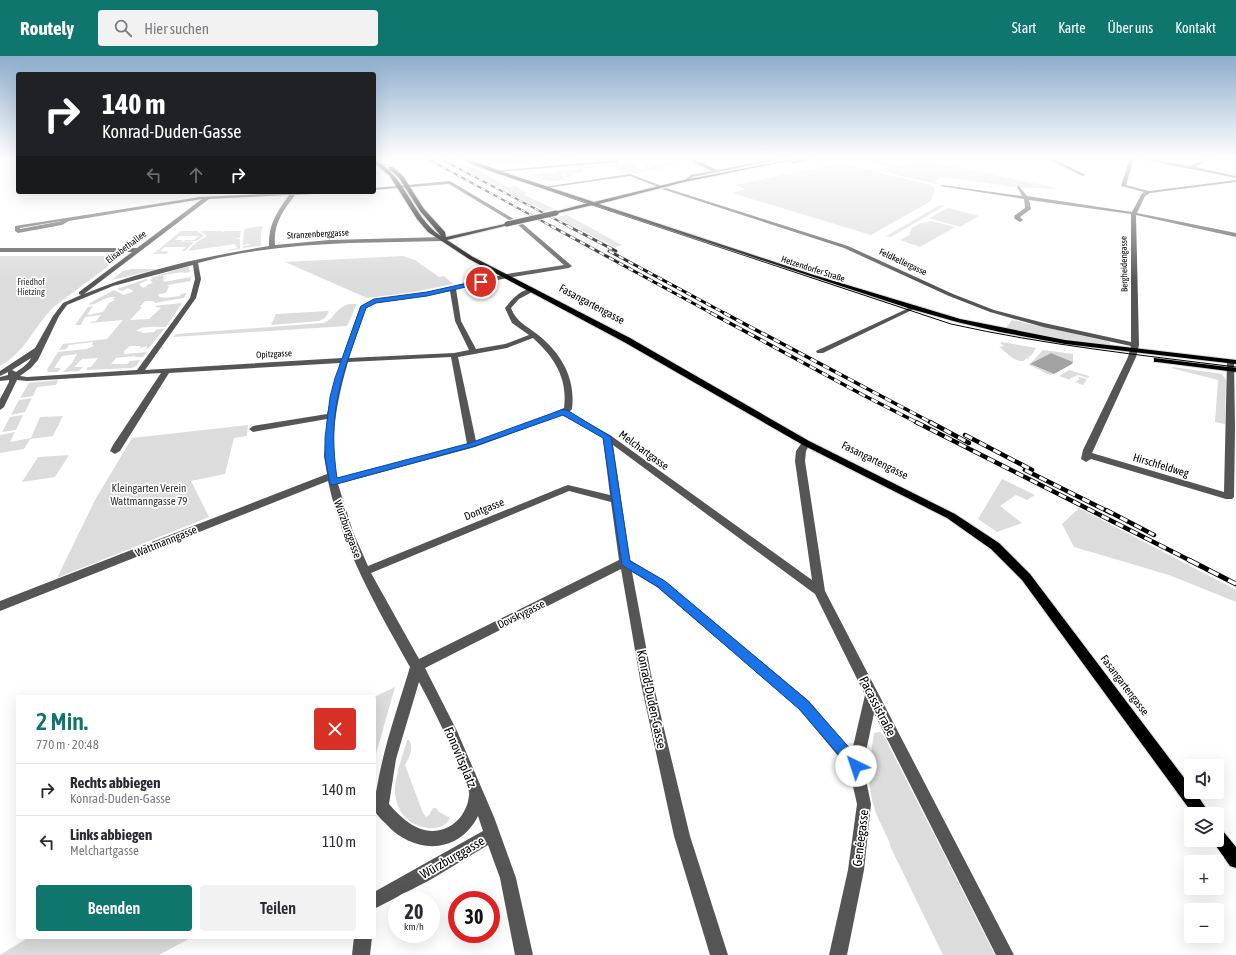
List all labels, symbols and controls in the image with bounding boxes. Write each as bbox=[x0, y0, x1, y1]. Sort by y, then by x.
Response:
search box bbox=[98, 10, 378, 46]
text: Routely bbox=[20, 17, 74, 39]
icon: search bbox=[112, 17, 134, 39]
text: Hier suchen bbox=[144, 20, 209, 37]
text: Start bbox=[1012, 20, 1036, 36]
text: Karte bbox=[1058, 20, 1086, 36]
text: Über uns bbox=[1108, 20, 1153, 36]
text: Kontakt bbox=[1175, 20, 1216, 36]
icon: right bbox=[36, 88, 88, 140]
text: 140 m bbox=[102, 88, 165, 120]
text: Konrad-Duden-Gasse bbox=[102, 121, 242, 142]
icon: left bbox=[143, 164, 165, 186]
icon: ahead bbox=[185, 164, 207, 186]
icon: right bbox=[227, 164, 249, 186]
street label: Stranzenberggasse bbox=[287, 227, 349, 241]
street label: Elisabethallee bbox=[104, 229, 148, 265]
street label: Bergheidengasse bbox=[1119, 236, 1129, 292]
street label: Feldkellergasse bbox=[878, 247, 928, 277]
street label: Hetzendorfer Straße bbox=[780, 254, 846, 284]
pin bbox=[464, 265, 498, 299]
icon: arrive bbox=[470, 271, 492, 293]
park label: Friedhof Hietzing bbox=[17, 277, 45, 297]
street label: Fasangartengasse bbox=[557, 282, 627, 326]
street label: Opitzgasse bbox=[256, 348, 292, 360]
street label: Melchartgasse bbox=[617, 428, 671, 472]
street label: Fasangartengasse bbox=[840, 439, 910, 481]
street label: Hirschfeldweg bbox=[1132, 451, 1191, 479]
park label: Kleingarten Verein Wattmanngasse 79 bbox=[110, 482, 188, 507]
street label: Dontgasse bbox=[462, 496, 506, 522]
street label: Würzburggasse bbox=[332, 498, 364, 560]
street label: Wattmanngasse bbox=[134, 523, 198, 559]
street label: Dovskygasse bbox=[495, 597, 547, 631]
street label: Konrad-Duden-Gasse bbox=[634, 648, 669, 750]
street label: Fasangartengasse bbox=[1098, 653, 1152, 717]
street label: Pacassistraße bbox=[856, 674, 899, 739]
text: 2 Min. bbox=[36, 708, 88, 735]
button: close bbox=[314, 708, 356, 750]
street label: Fonovitsplatz bbox=[441, 725, 480, 790]
text: 770 m · 20:48 bbox=[36, 737, 99, 752]
position arrow bbox=[835, 745, 877, 787]
map controls bbox=[1184, 759, 1224, 943]
button: sound bbox=[1184, 759, 1224, 799]
text: Rechts abbiegen bbox=[70, 774, 160, 791]
icon: right bbox=[36, 779, 58, 801]
text: 140 m bbox=[322, 781, 356, 798]
text: Konrad-Duden-Gasse bbox=[70, 791, 171, 806]
button: layers bbox=[1184, 807, 1224, 847]
street label: Genéegasse bbox=[850, 809, 871, 867]
text: Links abbiegen bbox=[70, 826, 152, 843]
icon: left bbox=[36, 831, 58, 853]
text: 110 m bbox=[322, 833, 356, 850]
street label: Würzburggasse bbox=[417, 833, 487, 882]
text: Melchartgasse bbox=[70, 843, 139, 858]
button: + bbox=[1184, 855, 1224, 895]
button: Beenden bbox=[36, 885, 192, 931]
button: Teilen bbox=[200, 885, 356, 931]
speed limit sign: 30 bbox=[448, 891, 500, 943]
text: 20 bbox=[405, 900, 423, 923]
button: − bbox=[1184, 903, 1224, 943]
text: km/h bbox=[404, 921, 424, 932]

